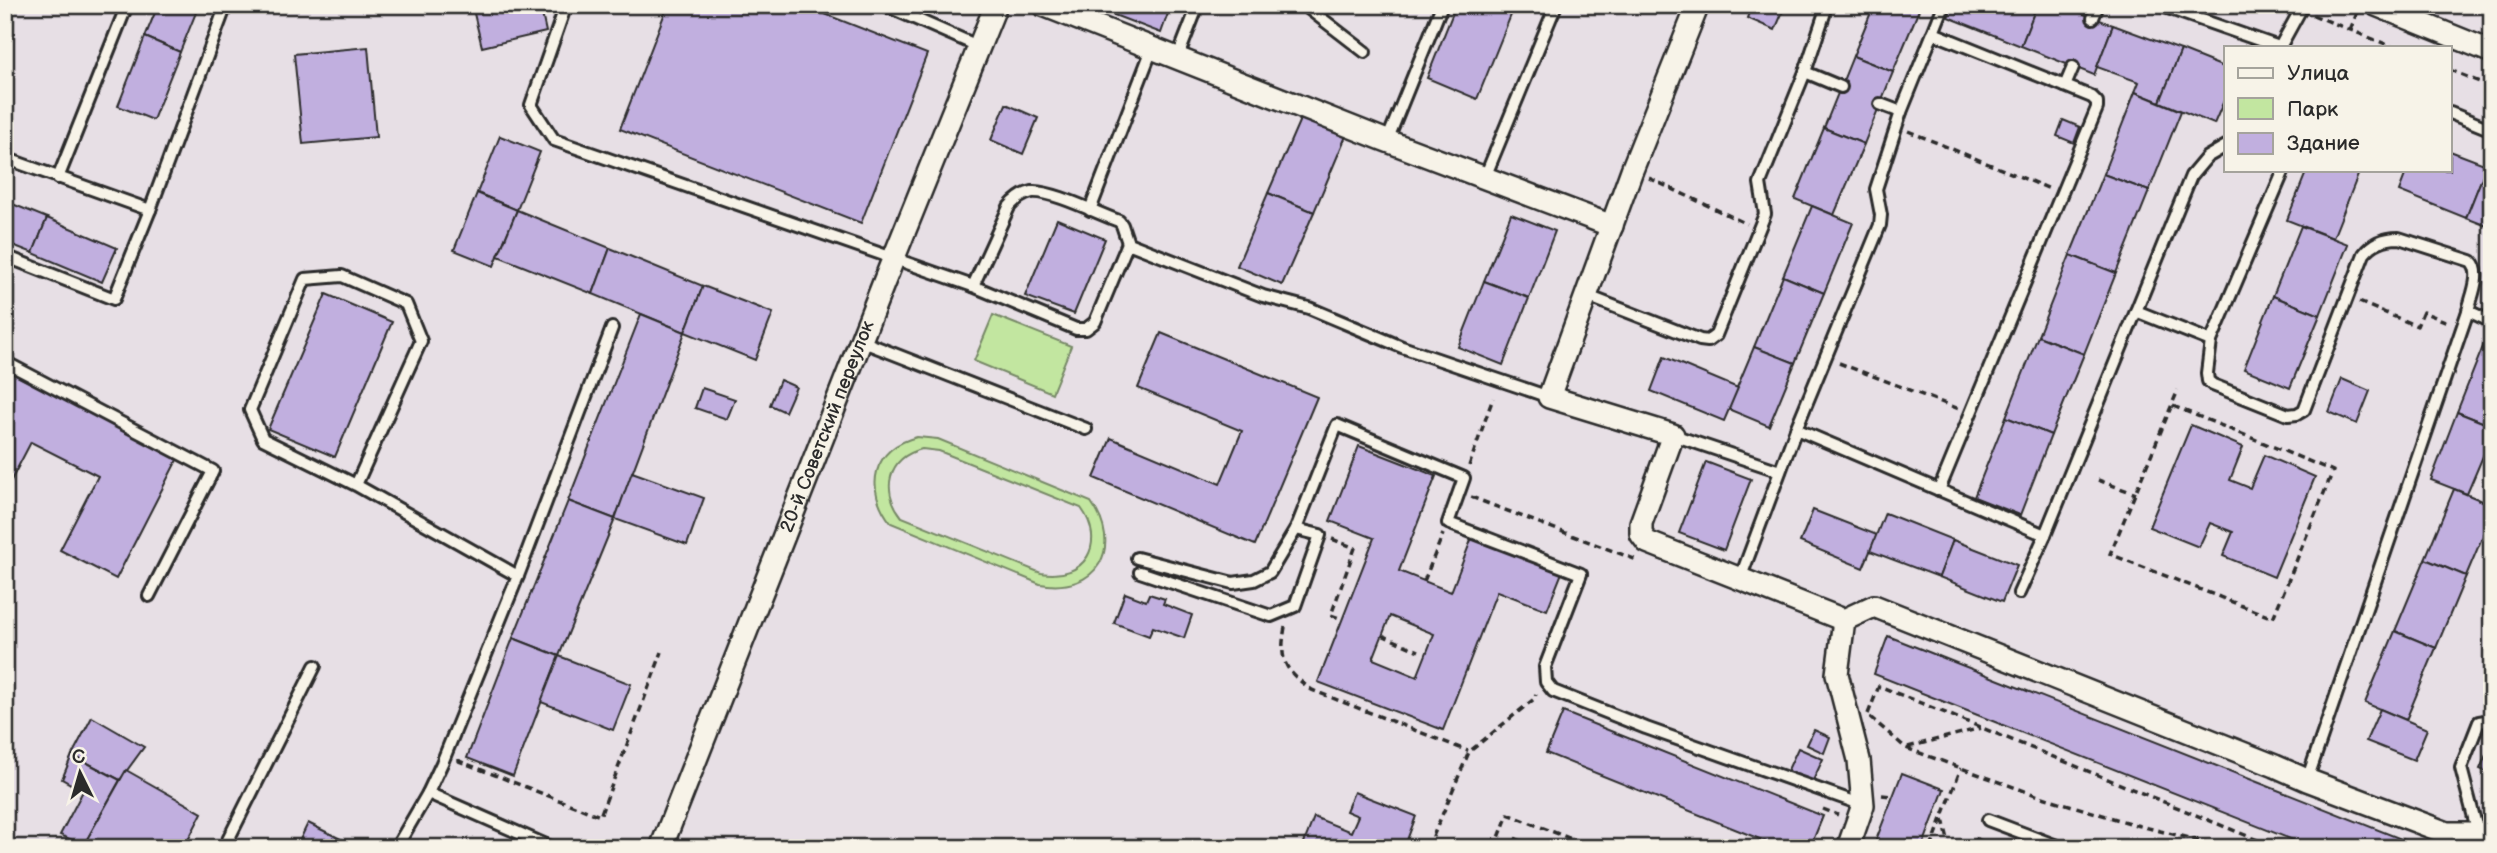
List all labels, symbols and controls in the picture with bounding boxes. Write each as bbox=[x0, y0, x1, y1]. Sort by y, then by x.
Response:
legend bbox=[2224, 46, 2452, 172]
text: Улица bbox=[2287, 61, 2350, 86]
text: Парк bbox=[2287, 97, 2338, 122]
text: Здание bbox=[2287, 131, 2360, 156]
street label: 20-й Советский переулок bbox=[775, 317, 879, 536]
north arrow bbox=[46, 738, 116, 808]
text: С bbox=[71, 746, 86, 770]

